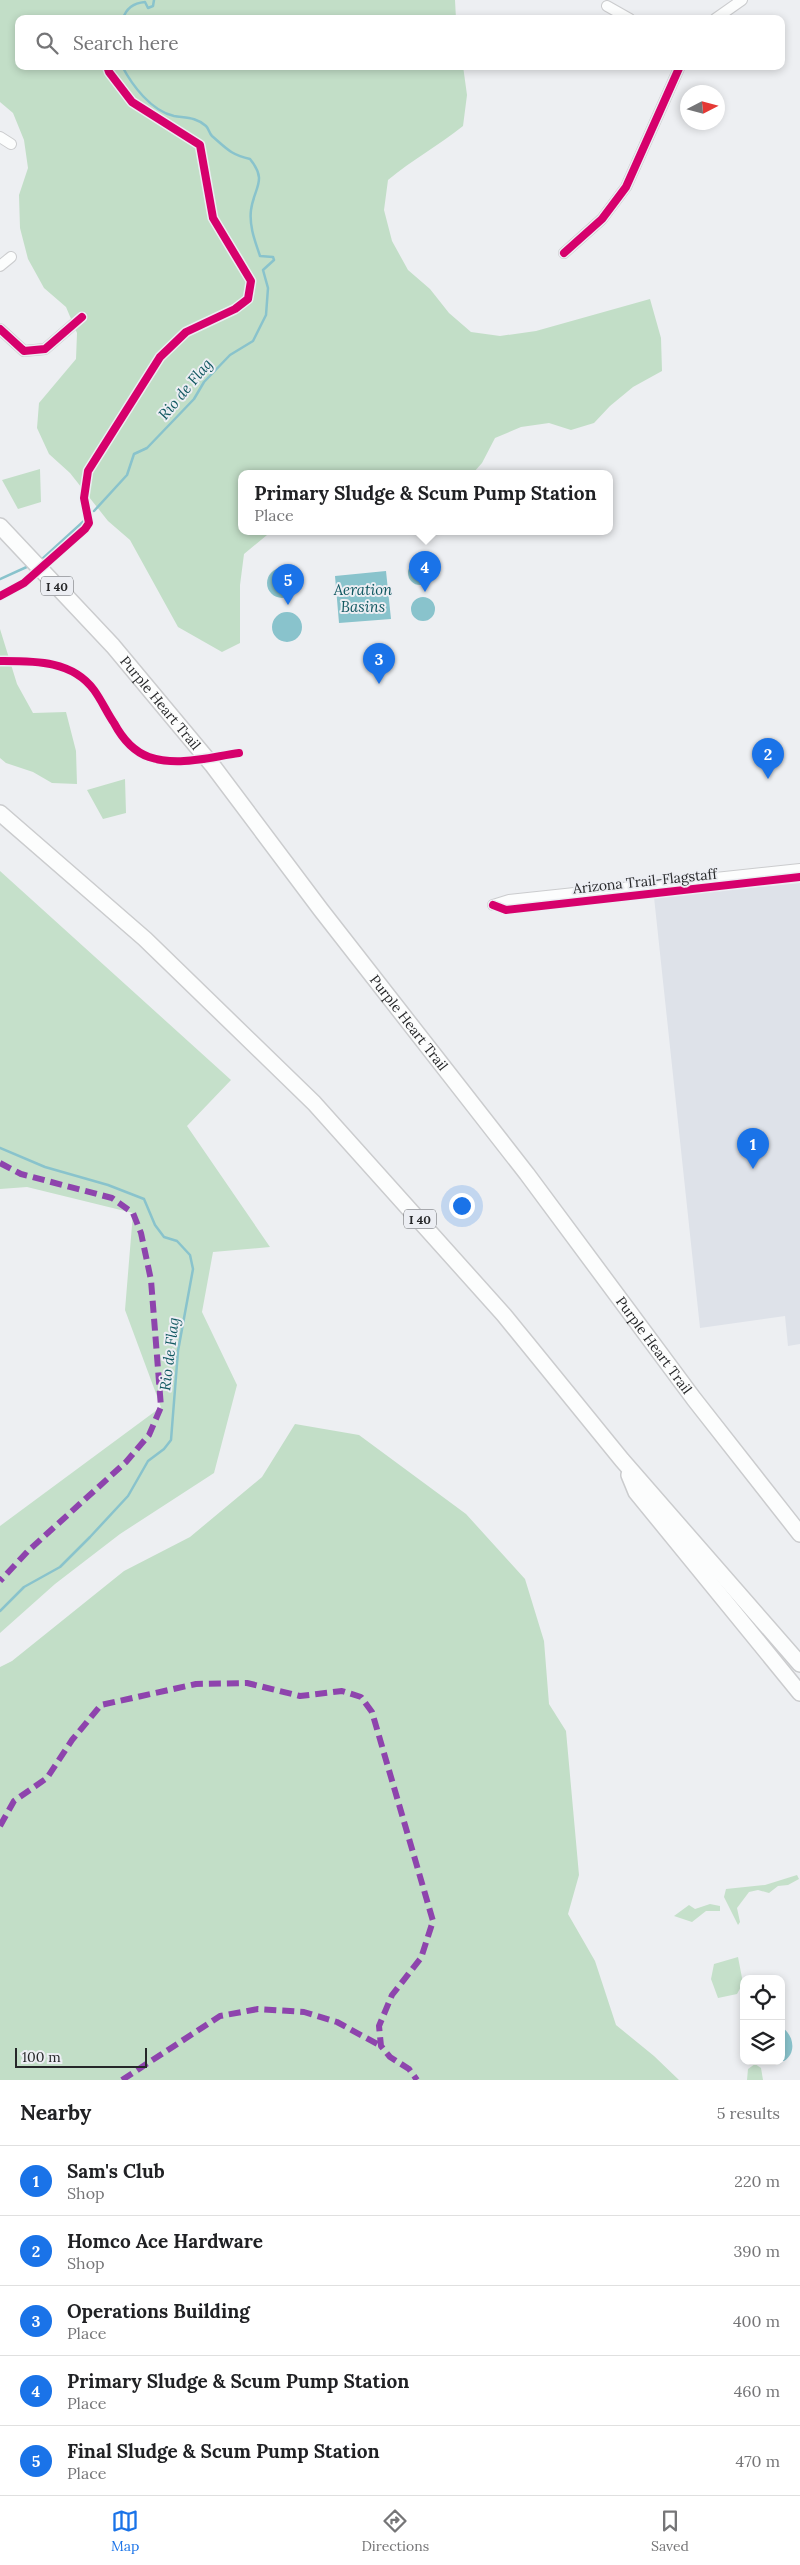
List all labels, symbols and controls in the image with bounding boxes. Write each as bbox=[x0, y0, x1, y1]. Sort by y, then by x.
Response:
search box bbox=[15, 15, 785, 70]
icon: search bbox=[33, 29, 61, 57]
text: Search here bbox=[73, 31, 179, 55]
north arrow bbox=[680, 85, 725, 130]
water label: Rio de Flag bbox=[154, 355, 216, 423]
popup bbox=[238, 470, 613, 535]
text: Primary Sludge & Scum Pump Station bbox=[254, 481, 597, 505]
text: Place bbox=[254, 505, 294, 525]
pin: 4 bbox=[409, 551, 441, 592]
pin: 5 bbox=[272, 564, 304, 605]
road number: I 40 bbox=[41, 576, 73, 596]
water label: Aeration Basins bbox=[333, 580, 393, 616]
pin: 3 bbox=[363, 643, 395, 684]
street label: Purple Heart Trail bbox=[116, 652, 205, 754]
pin: 2 bbox=[752, 738, 784, 779]
street label: Arizona Trail-Flagstaff bbox=[571, 864, 719, 898]
street label: Purple Heart Trail bbox=[366, 971, 452, 1074]
pin: 1 bbox=[737, 1128, 769, 1169]
your location bbox=[449, 1193, 475, 1219]
road number: I 40 bbox=[404, 1210, 436, 1228]
street label: Purple Heart Trail bbox=[612, 1293, 696, 1398]
water label: Rio de Flag bbox=[155, 1316, 183, 1392]
map controls bbox=[740, 1975, 785, 2065]
button: locate bbox=[740, 1975, 785, 2020]
button: layers bbox=[740, 2020, 785, 2065]
scale bar bbox=[15, 2045, 148, 2068]
text: 100 m bbox=[22, 2048, 61, 2066]
text: Nearby bbox=[20, 2099, 91, 2126]
text: 5 results bbox=[717, 2103, 780, 2123]
text: Sam's Club bbox=[67, 2159, 165, 2183]
text: 1 bbox=[33, 2171, 39, 2191]
text: 220 m bbox=[734, 2171, 780, 2191]
text: Shop bbox=[67, 2183, 105, 2203]
text: Homco Ace Hardware bbox=[67, 2229, 263, 2253]
text: 2 bbox=[32, 2241, 40, 2261]
text: 390 m bbox=[733, 2241, 780, 2261]
text: Shop bbox=[67, 2253, 105, 2273]
text: Operations Building bbox=[67, 2299, 250, 2323]
text: 3 bbox=[32, 2311, 40, 2331]
text: 400 m bbox=[733, 2311, 780, 2331]
text: Place bbox=[67, 2323, 106, 2343]
text: Primary Sludge & Scum Pump Station bbox=[67, 2369, 409, 2393]
text: 4 bbox=[32, 2381, 40, 2401]
text: 460 m bbox=[734, 2381, 780, 2401]
text: Place bbox=[67, 2393, 106, 2413]
text: Final Sludge & Scum Pump Station bbox=[67, 2439, 380, 2463]
text: 5 bbox=[32, 2451, 40, 2471]
text: 470 m bbox=[736, 2451, 780, 2471]
text: Place bbox=[67, 2463, 106, 2483]
tab: Map bbox=[111, 2507, 139, 2555]
tab: Directions bbox=[361, 2507, 429, 2555]
tab: Saved bbox=[651, 2507, 689, 2555]

